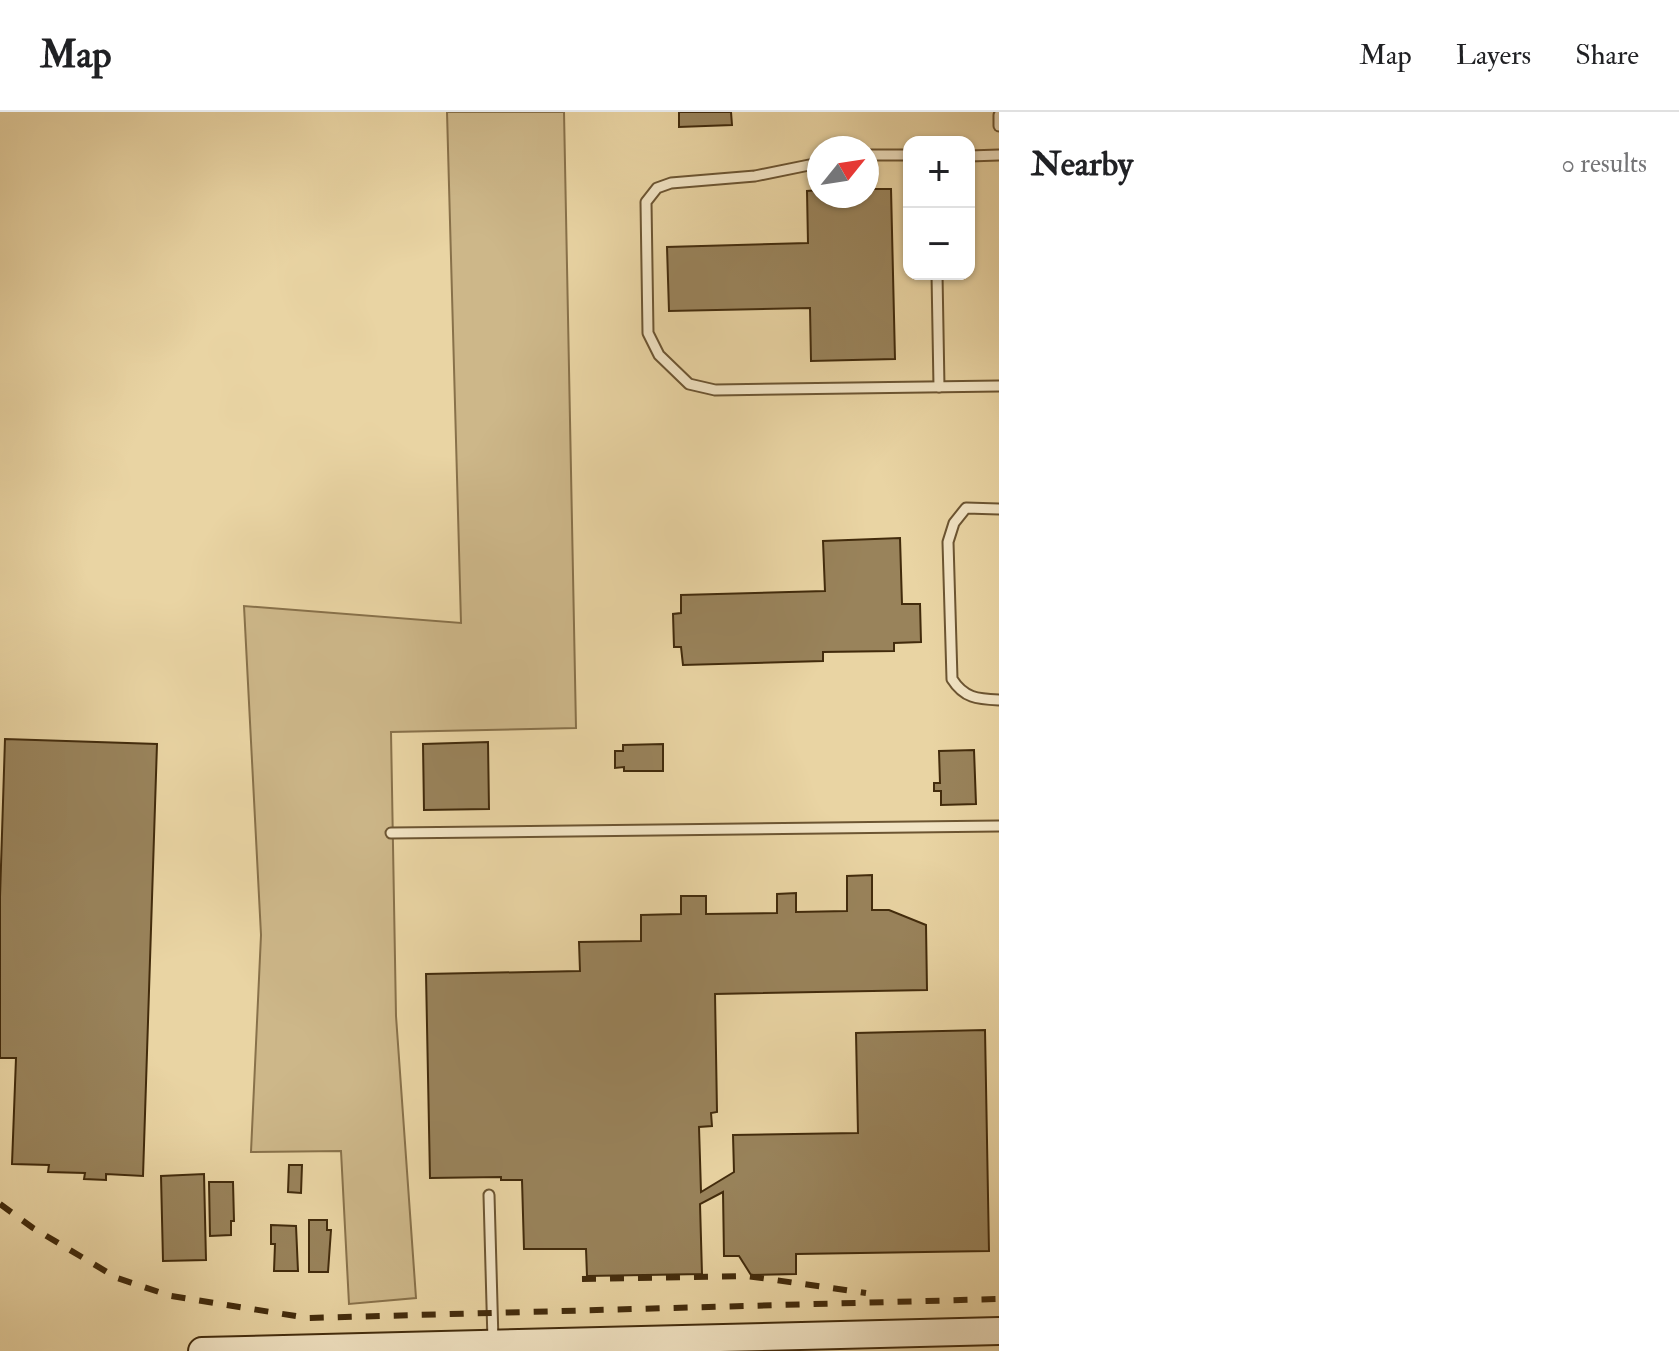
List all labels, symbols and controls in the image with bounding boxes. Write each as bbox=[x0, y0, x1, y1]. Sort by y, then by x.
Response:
text: Map bbox=[40, 31, 111, 79]
text: Map bbox=[1359, 38, 1412, 73]
text: Layers bbox=[1456, 38, 1531, 73]
text: Share bbox=[1575, 38, 1639, 73]
north arrow bbox=[807, 136, 879, 208]
map controls bbox=[903, 136, 975, 280]
button: + bbox=[903, 136, 975, 208]
text: Nearby bbox=[1031, 143, 1133, 186]
text: 0 results bbox=[1562, 148, 1647, 180]
button: − bbox=[903, 208, 975, 280]

